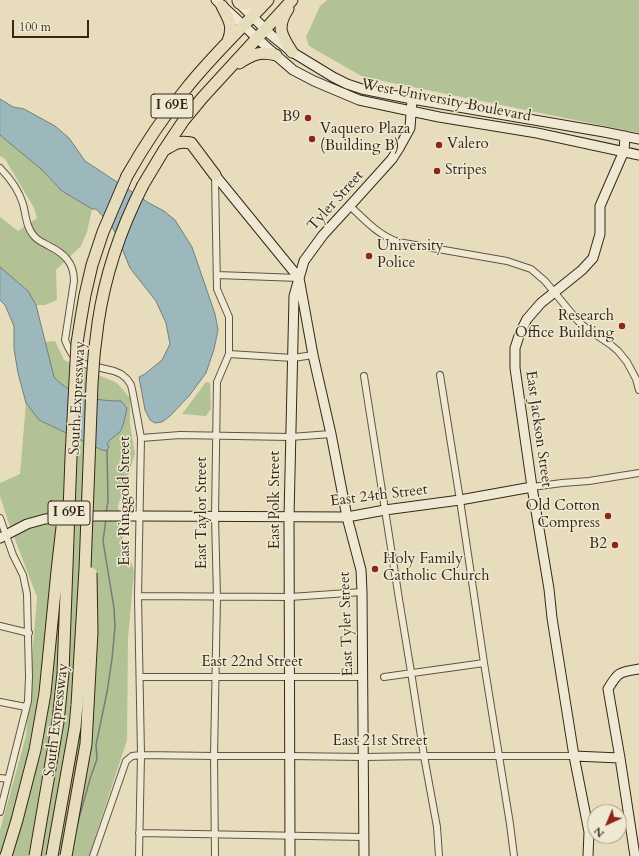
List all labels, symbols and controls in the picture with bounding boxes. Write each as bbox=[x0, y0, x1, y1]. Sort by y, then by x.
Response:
scale bar bbox=[14, 12, 91, 38]
text: 100 m bbox=[19, 19, 51, 35]
street label: West University Boulevard bbox=[360, 76, 532, 126]
road number: I 69E bbox=[151, 94, 193, 118]
place label: B9 bbox=[282, 109, 300, 127]
marker: B9 bbox=[303, 113, 313, 123]
place label: Vaquero Plaza (Building B) bbox=[320, 121, 411, 156]
marker: Vaquero Plaza (Building B) bbox=[307, 134, 317, 144]
place label: Valero bbox=[447, 136, 489, 154]
marker: Valero bbox=[434, 140, 444, 150]
place label: Stripes bbox=[445, 162, 487, 180]
marker: Stripes bbox=[432, 166, 442, 176]
street label: Tyler Street bbox=[304, 167, 368, 235]
place label: University Police bbox=[377, 238, 444, 273]
marker: University Police bbox=[364, 251, 374, 261]
place label: Research Office Building bbox=[515, 308, 614, 343]
marker: Research Office Building bbox=[617, 321, 627, 331]
street label: South Expressway bbox=[66, 340, 90, 456]
street label: East Jackson Street bbox=[521, 369, 555, 489]
street label: East Ringgold Street bbox=[117, 436, 135, 566]
street label: East Polk Street bbox=[267, 451, 285, 549]
street label: East Taylor Street bbox=[194, 457, 212, 569]
street label: East 24th Street bbox=[329, 481, 429, 511]
place label: Old Cotton Compress bbox=[526, 498, 600, 533]
road number: I 69E bbox=[48, 501, 90, 525]
marker: Old Cotton Compress bbox=[603, 511, 613, 521]
place label: B2 bbox=[589, 536, 607, 554]
marker: B2 bbox=[610, 540, 620, 550]
place label: Holy Family Catholic Church bbox=[383, 551, 489, 586]
marker: Holy Family Catholic Church bbox=[370, 564, 380, 574]
street label: East Tyler Street bbox=[336, 571, 358, 677]
street label: East 22nd Street bbox=[201, 654, 303, 672]
street label: South Expressway bbox=[41, 662, 73, 778]
street label: East 21st Street bbox=[333, 733, 427, 751]
north arrow bbox=[587, 804, 627, 844]
text: N bbox=[590, 824, 608, 841]

